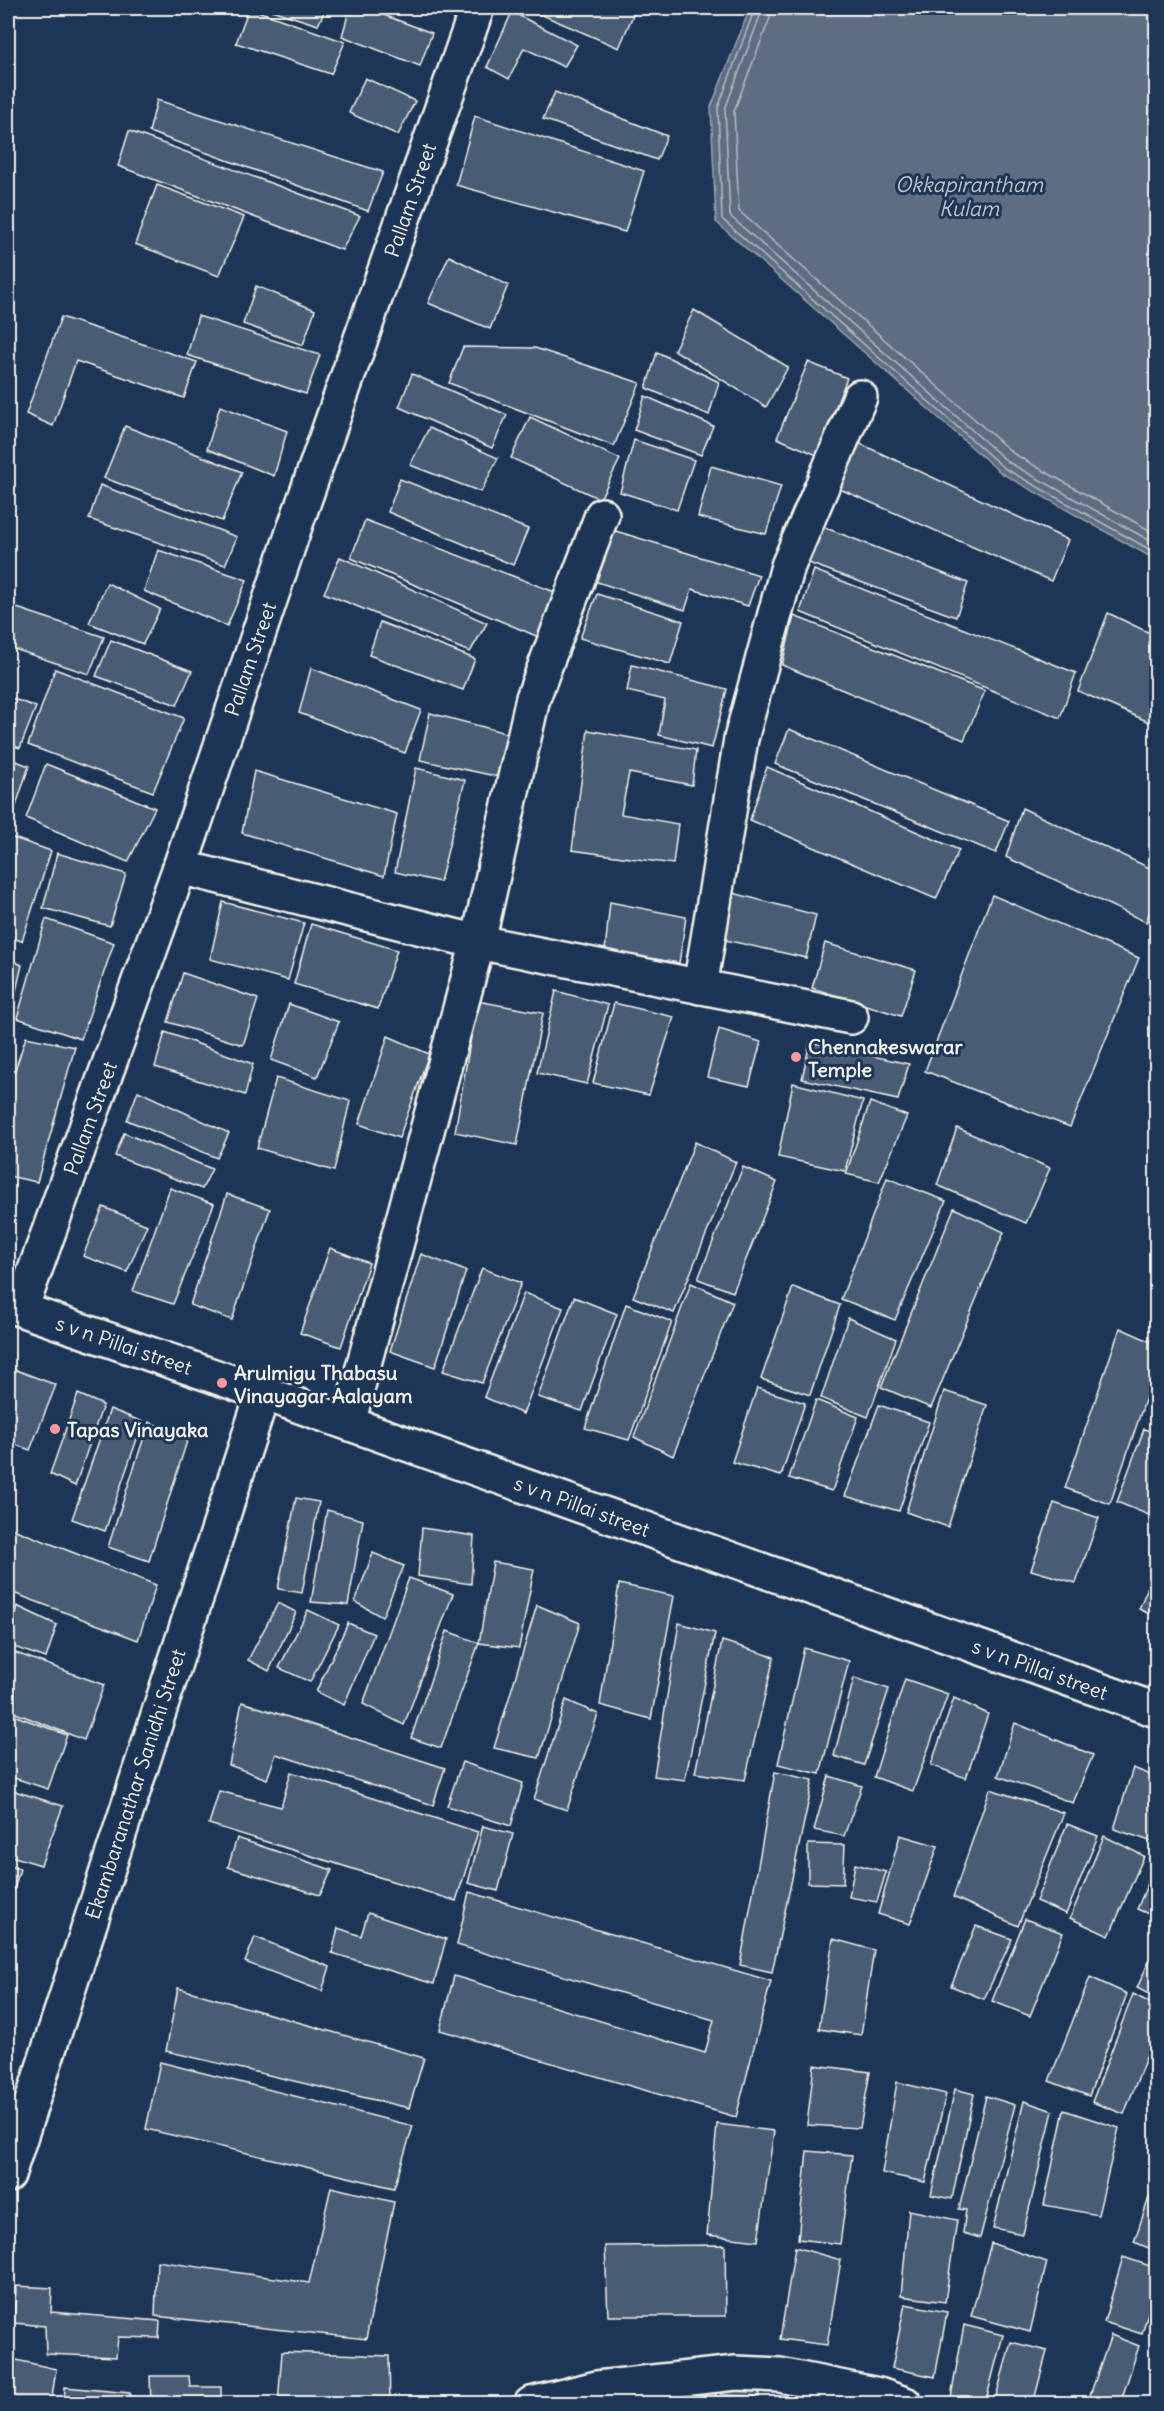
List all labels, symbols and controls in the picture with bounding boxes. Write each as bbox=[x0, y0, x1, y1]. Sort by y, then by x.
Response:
street label: Pallam Street bbox=[379, 139, 441, 260]
water label: Okkapirantham Kulam bbox=[895, 171, 1044, 222]
street label: Pallam Street bbox=[219, 598, 281, 719]
place label: Chennakeswarar Temple bbox=[808, 1034, 963, 1082]
marker: Chennakeswarar Temple bbox=[789, 1050, 803, 1064]
street label: Pallam Street bbox=[58, 1058, 122, 1178]
street label: s v n Pillai street bbox=[53, 1310, 196, 1380]
place label: Arulmigu Thabasu Vinayagar Aalayam bbox=[234, 1360, 413, 1408]
marker: Arulmigu Thabasu Vinayagar Aalayam bbox=[215, 1376, 229, 1390]
place label: Tapas Vinayaka bbox=[67, 1417, 209, 1442]
marker: Tapas Vinayaka bbox=[48, 1422, 62, 1436]
street label: s v n Pillai street bbox=[511, 1470, 653, 1542]
street label: s v n Pillai street bbox=[969, 1633, 1111, 1705]
street label: Ekambaranathar Sanidhi Street bbox=[79, 1645, 191, 1922]

